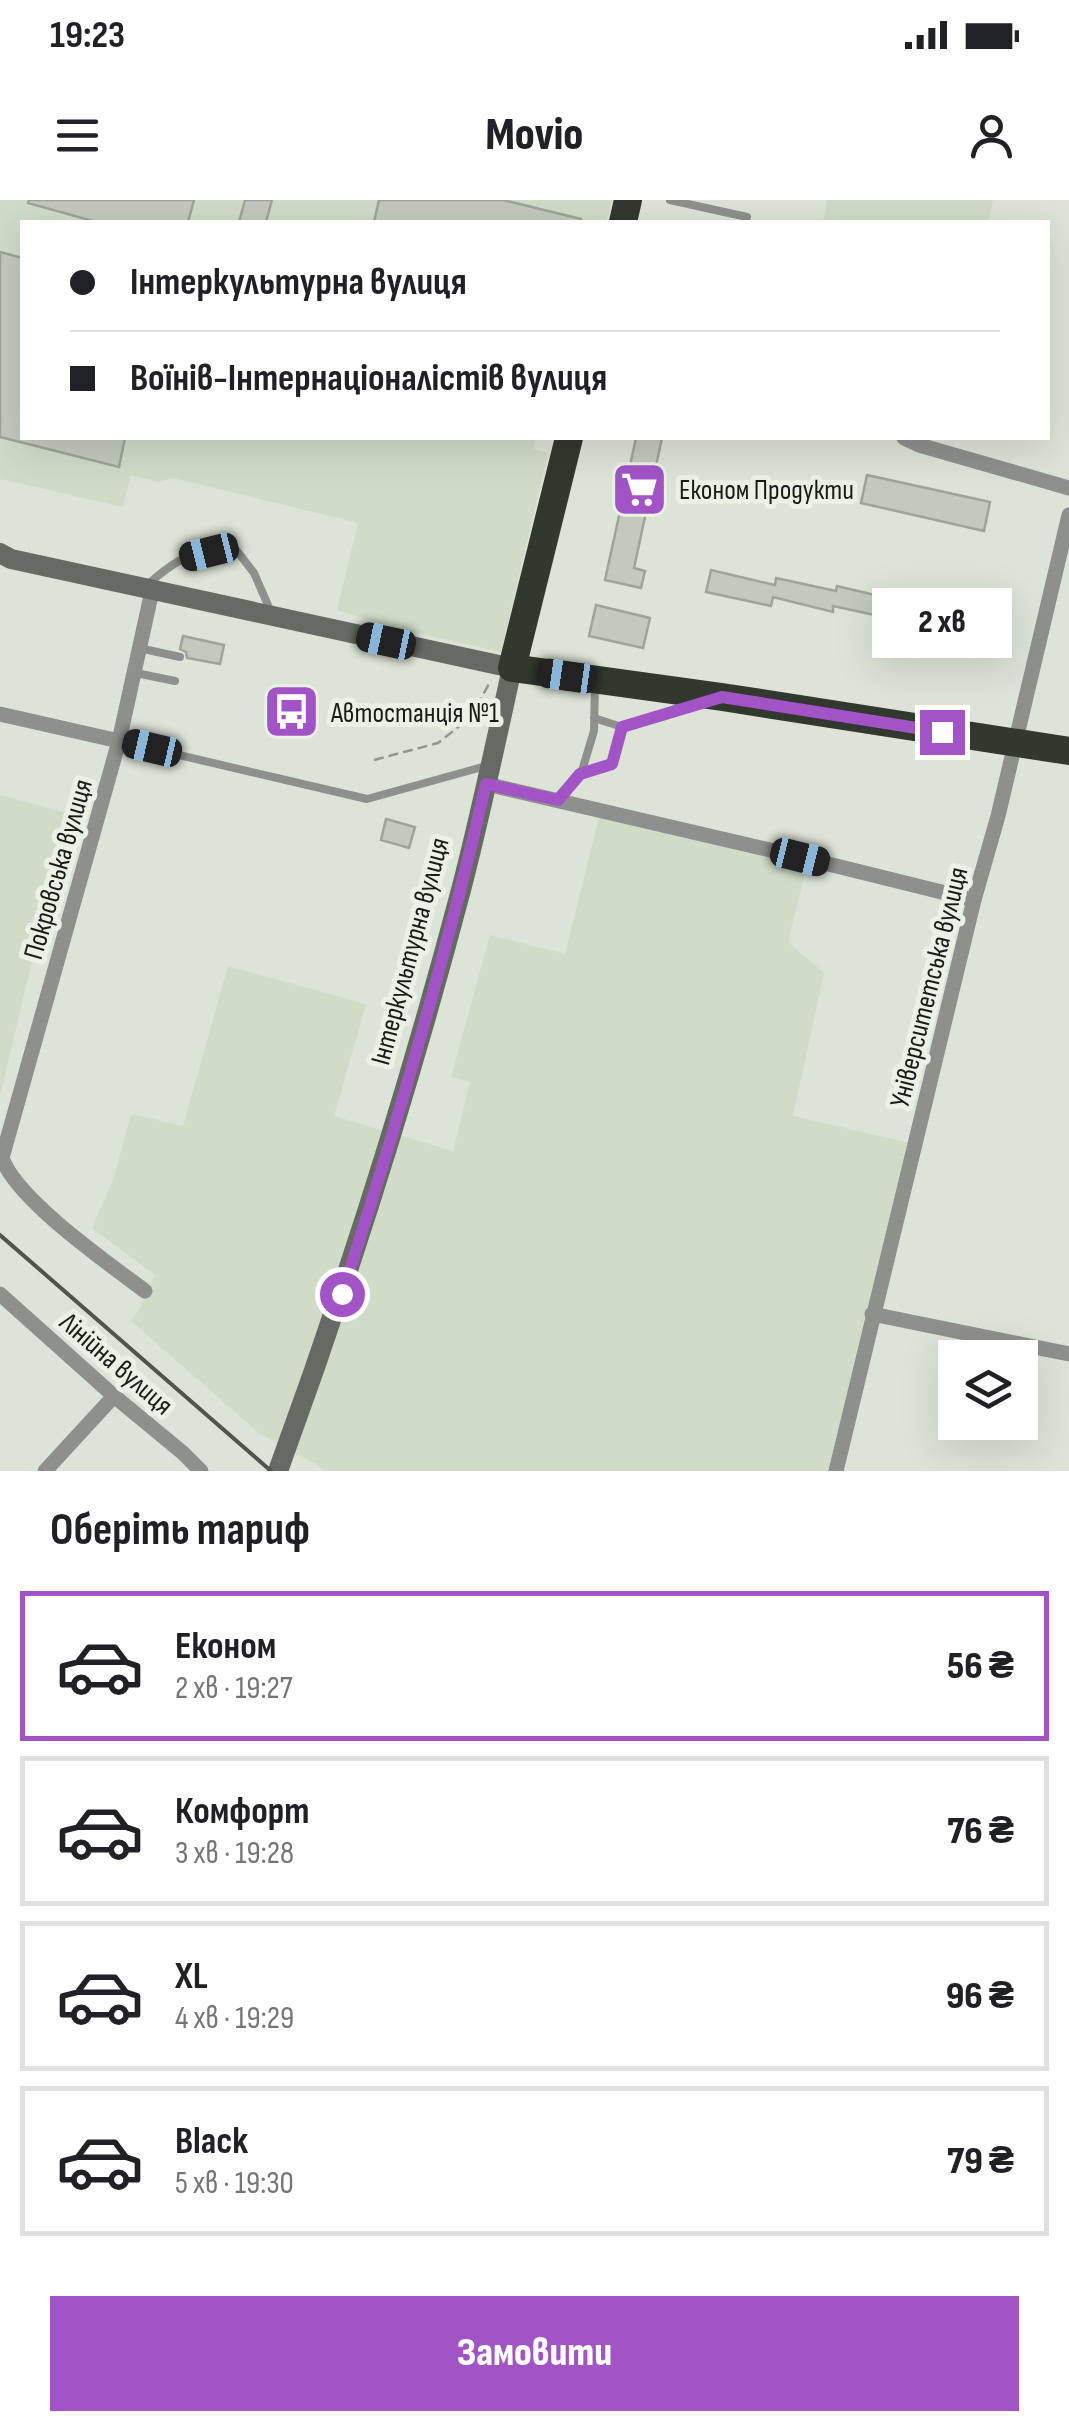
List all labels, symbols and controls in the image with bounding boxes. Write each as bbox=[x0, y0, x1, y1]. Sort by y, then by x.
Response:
text: 19:23 bbox=[50, 13, 125, 58]
icon: menu bbox=[50, 108, 105, 163]
text: Movio bbox=[486, 108, 583, 163]
icon: person bbox=[964, 108, 1019, 163]
text: Інтеркультурна вулиця bbox=[130, 260, 467, 305]
text: Воїнів-Інтернаціоналістів вулиця bbox=[130, 356, 607, 401]
supermarket icon: Економ Продукти bbox=[610, 459, 670, 519]
place label: Економ Продукти bbox=[679, 474, 854, 507]
car bbox=[176, 530, 242, 574]
callout: 2 хв bbox=[872, 587, 1012, 657]
text: 2 хв bbox=[918, 603, 966, 642]
car bbox=[354, 620, 418, 662]
car bbox=[535, 657, 599, 695]
bus stop icon: Автостанція №1 bbox=[262, 682, 322, 742]
place label: Автостанція №1 bbox=[330, 697, 499, 730]
route end bbox=[920, 710, 965, 755]
car bbox=[119, 727, 185, 769]
street label: Покровська вулиця bbox=[17, 776, 100, 963]
street label: Інтеркультурна вулиця bbox=[364, 834, 457, 1069]
car bbox=[767, 835, 833, 879]
street label: Університетська вулиця bbox=[884, 864, 975, 1111]
route start bbox=[320, 1272, 365, 1317]
street label: Лінійна вулиця bbox=[52, 1305, 179, 1422]
map controls bbox=[938, 1340, 1038, 1440]
button: layers bbox=[938, 1340, 1038, 1440]
text: Оберіть тариф bbox=[50, 1503, 310, 1558]
icon: car bbox=[55, 1621, 145, 1711]
text: Економ bbox=[175, 1624, 276, 1669]
text: 56 ₴ bbox=[947, 1644, 1014, 1689]
text: 2 хв · 19:27 bbox=[175, 1669, 293, 1708]
icon: car bbox=[55, 1786, 145, 1876]
text: Комфорт bbox=[175, 1789, 309, 1834]
text: 76 ₴ bbox=[947, 1809, 1014, 1854]
text: 3 хв · 19:28 bbox=[175, 1834, 294, 1873]
icon: car bbox=[55, 1951, 145, 2041]
text: XL bbox=[175, 1954, 208, 1999]
text: 96 ₴ bbox=[946, 1974, 1014, 2019]
text: 4 хв · 19:29 bbox=[175, 1999, 294, 2038]
icon: car bbox=[55, 2116, 145, 2206]
text: Black bbox=[175, 2119, 248, 2164]
text: 79 ₴ bbox=[947, 2139, 1014, 2184]
text: 5 хв · 19:30 bbox=[175, 2164, 294, 2203]
button: Замовити bbox=[50, 2296, 1019, 2411]

